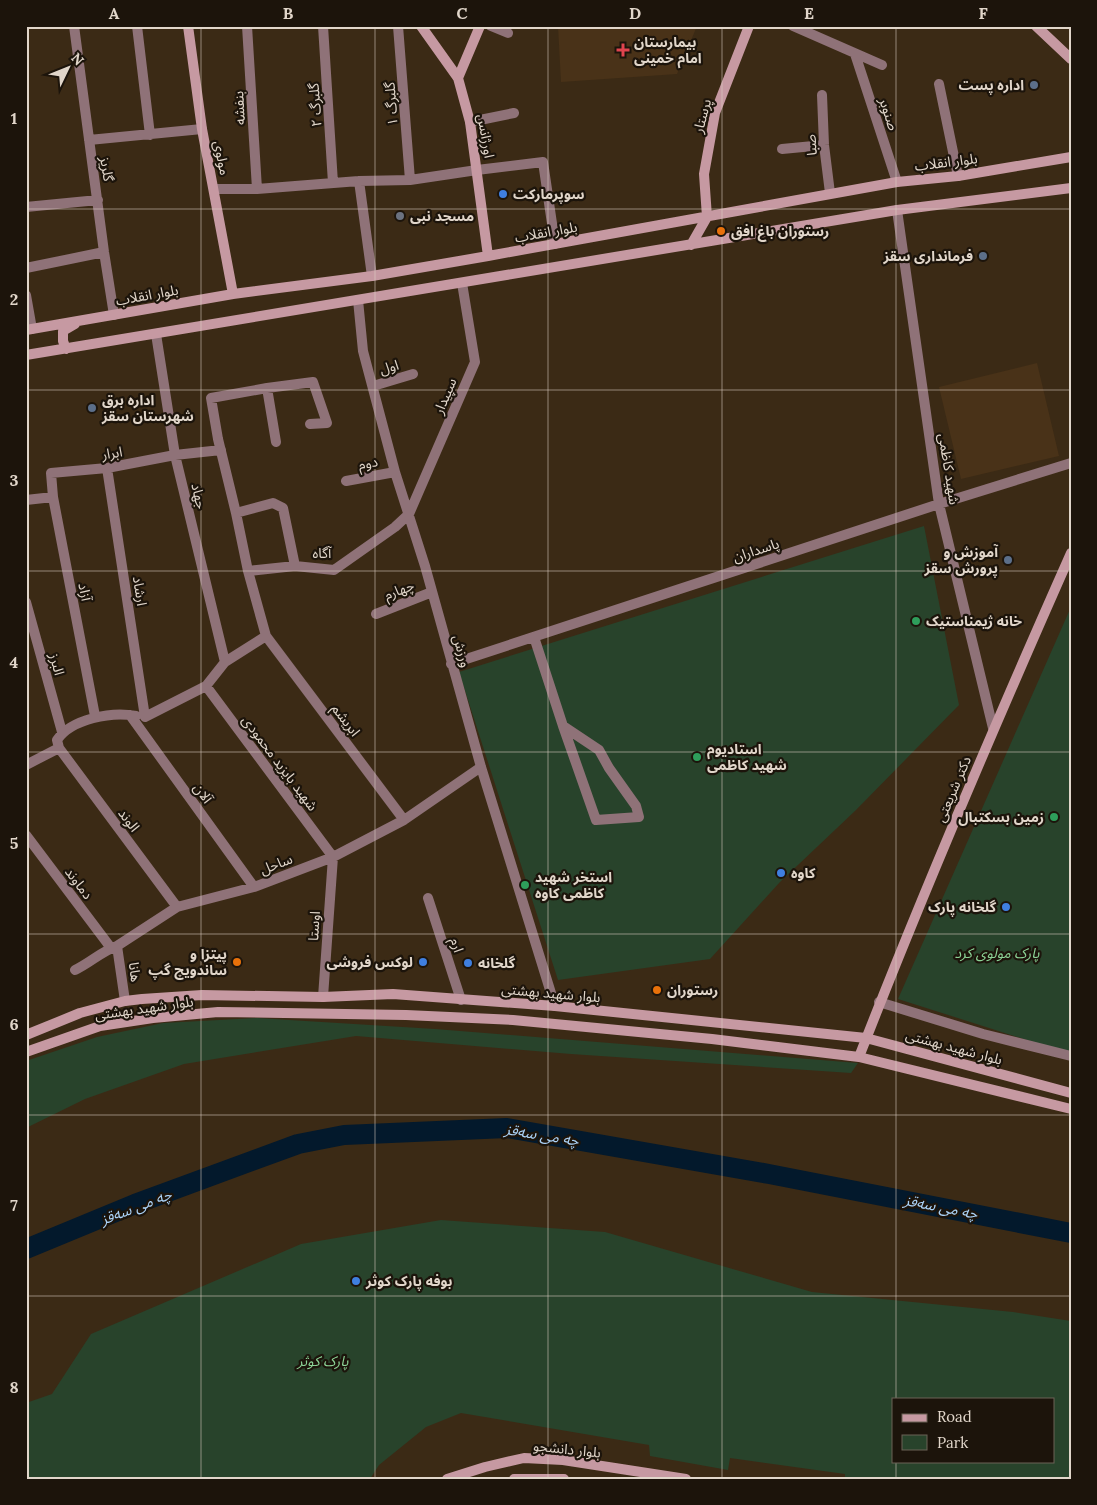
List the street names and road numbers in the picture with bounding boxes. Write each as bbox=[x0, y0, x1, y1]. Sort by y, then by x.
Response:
street label: گلبرگ ۱ bbox=[380, 81, 402, 126]
street label: گلبرگ ۲ bbox=[304, 82, 326, 127]
street label: بنفشه bbox=[229, 90, 249, 126]
street label: صنوبر bbox=[875, 94, 903, 133]
street label: پرستار bbox=[689, 97, 716, 136]
street label: اورژانس bbox=[473, 113, 499, 159]
street label: صبا bbox=[801, 133, 821, 157]
street label: مولوی bbox=[210, 139, 234, 177]
street label: بلوار انقلاب bbox=[914, 149, 979, 175]
street label: گلریز bbox=[96, 154, 118, 183]
street label: بلوار انقلاب bbox=[513, 218, 579, 246]
street label: بلوار انقلاب bbox=[114, 281, 180, 309]
street label: اول bbox=[377, 356, 401, 378]
street label: سپیدار bbox=[429, 375, 462, 418]
street label: شهید کاظمی bbox=[934, 432, 964, 506]
street label: ابرار bbox=[99, 442, 124, 464]
street label: دوم bbox=[357, 452, 380, 476]
street label: جهاد bbox=[187, 481, 211, 511]
street label: پاسداران bbox=[731, 534, 782, 567]
street label: آگاه bbox=[313, 544, 332, 562]
street label: ارشاد bbox=[129, 575, 151, 607]
street label: چهارم bbox=[381, 576, 417, 606]
street label: آزاد bbox=[74, 581, 96, 603]
street label: ورزش bbox=[449, 633, 475, 669]
street label: البرز bbox=[45, 650, 69, 677]
street label: ابریشم bbox=[326, 700, 364, 741]
street label: شهید بایزید محمودی bbox=[238, 712, 322, 814]
street label: دکتر شریعتی bbox=[931, 753, 975, 825]
street label: آلان bbox=[190, 779, 217, 808]
street label: الوند bbox=[114, 805, 144, 835]
street label: ساحل bbox=[257, 850, 295, 878]
street label: دماوند bbox=[61, 863, 97, 903]
street label: اوستا bbox=[304, 910, 324, 942]
street label: ارم bbox=[444, 935, 468, 955]
street label: هانا bbox=[125, 961, 145, 983]
street label: بلوار شهید بهشتی bbox=[501, 980, 602, 1006]
street label: بلوار شهید بهشتی bbox=[94, 992, 195, 1024]
street label: بلوار شهید بهشتی bbox=[904, 1025, 1005, 1069]
street label: بلوار دانشجو bbox=[532, 1436, 602, 1462]

